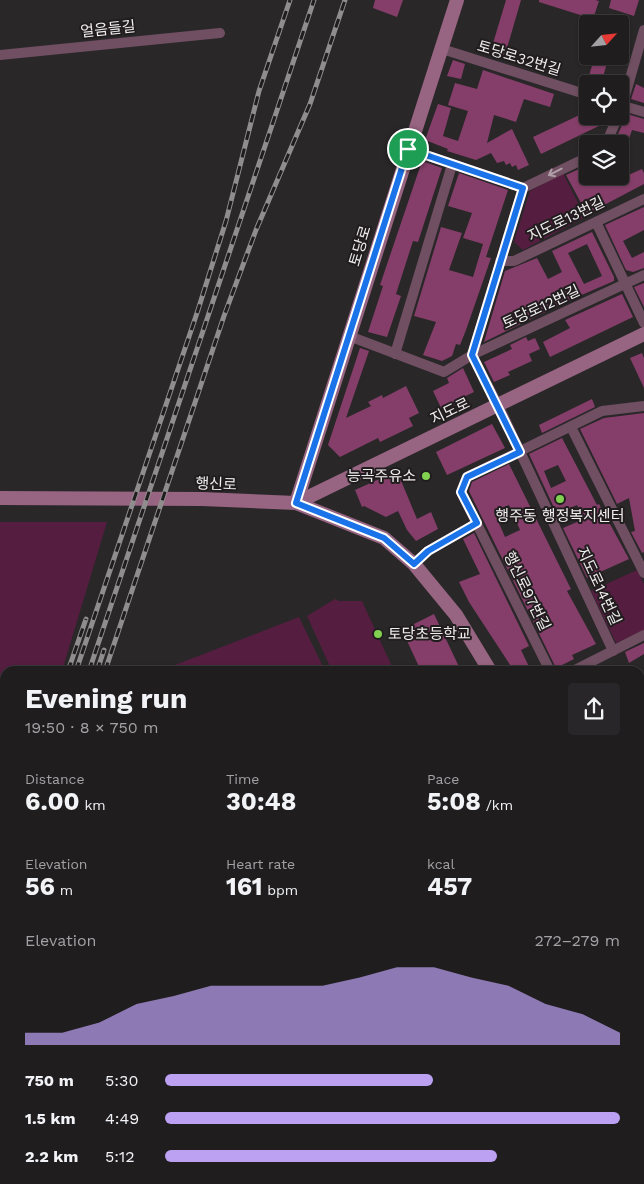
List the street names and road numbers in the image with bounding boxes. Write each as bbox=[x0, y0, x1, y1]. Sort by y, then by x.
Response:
street label: 얼음들길 bbox=[80, 17, 136, 41]
street label: 토당로32번길 bbox=[475, 37, 563, 79]
street label: 지도로13번길 bbox=[524, 193, 608, 245]
street label: 토당로 bbox=[345, 224, 375, 268]
street label: 토당로12번길 bbox=[499, 281, 583, 333]
street label: 지도로 bbox=[427, 394, 473, 428]
street label: 행신로 bbox=[195, 474, 237, 494]
street label: 지도로14번길 bbox=[573, 544, 625, 628]
street label: 행신로97번길 bbox=[500, 548, 554, 634]

